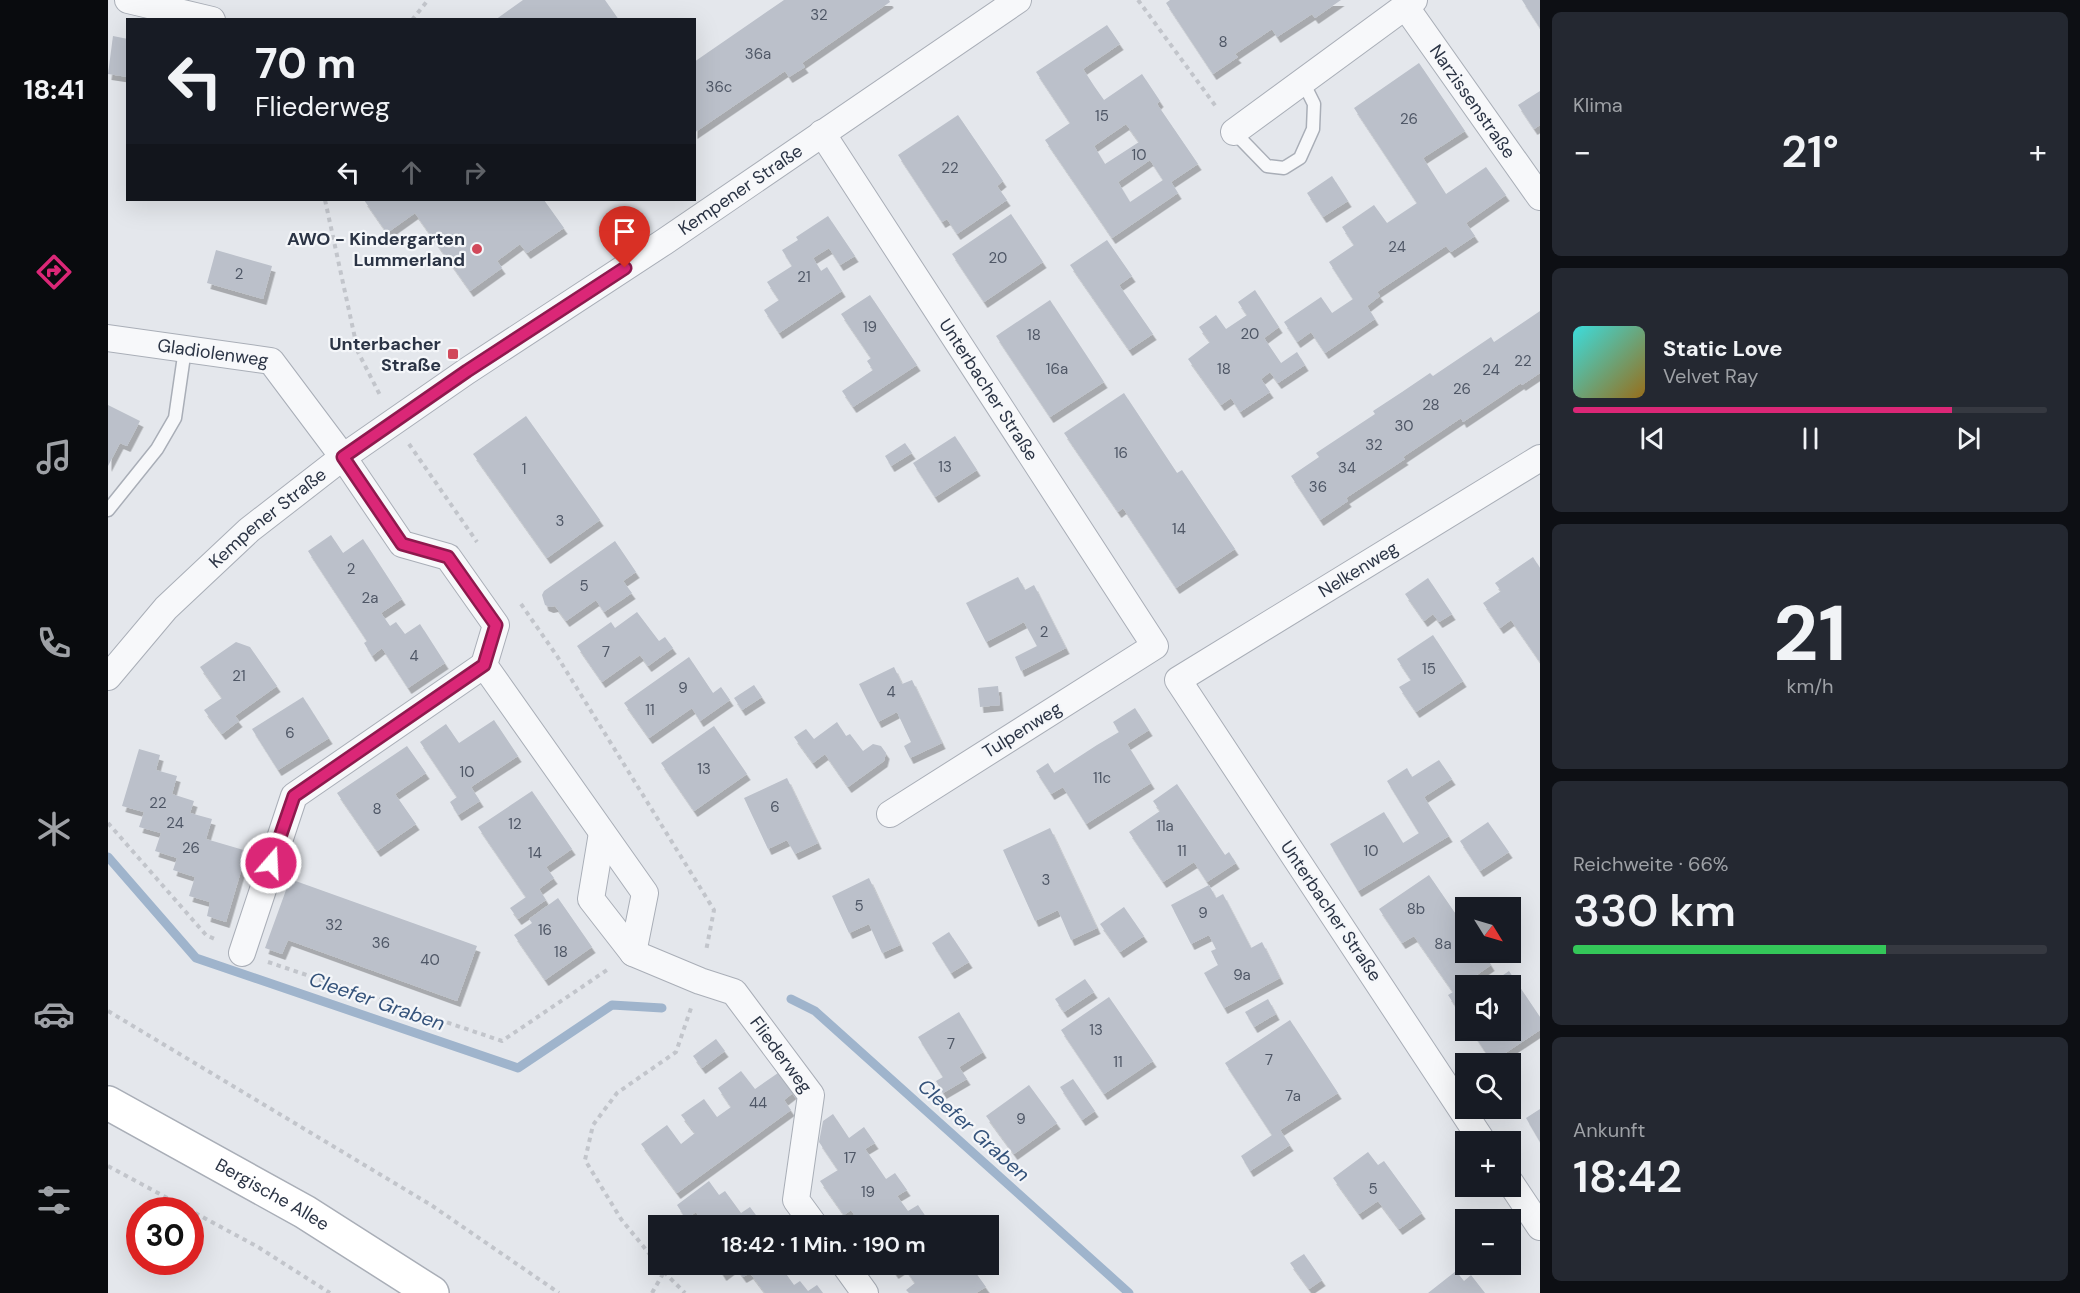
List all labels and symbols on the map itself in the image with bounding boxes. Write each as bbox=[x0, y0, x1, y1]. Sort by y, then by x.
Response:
house number: 32 bbox=[810, 5, 828, 25]
house number: 8 bbox=[1218, 32, 1228, 52]
street label: Narzissenstraße bbox=[1424, 40, 1521, 163]
house number: 36a bbox=[745, 44, 771, 64]
house number: 36c bbox=[706, 77, 732, 97]
house number: 15 bbox=[1095, 106, 1109, 126]
house number: 26 bbox=[1400, 109, 1418, 129]
street label: Kempener Straße bbox=[674, 139, 807, 241]
house number: 10 bbox=[1132, 145, 1146, 165]
house number: 22 bbox=[941, 158, 959, 178]
pin bbox=[599, 206, 650, 268]
place label: AWO - Kindergarten Lummerland bbox=[287, 227, 465, 272]
house number: 24 bbox=[1388, 237, 1406, 257]
marker: AWO - Kindergarten Lummerland bbox=[470, 242, 484, 256]
house number: 20 bbox=[989, 248, 1007, 268]
house number: 2 bbox=[235, 264, 243, 284]
house number: 21 bbox=[797, 267, 811, 287]
street label: Unterbacher Straße bbox=[934, 314, 1044, 465]
house number: 19 bbox=[863, 317, 877, 337]
house number: 20 bbox=[1241, 324, 1259, 344]
house number: 18 bbox=[1027, 325, 1041, 345]
place label: Unterbacher Straße bbox=[329, 332, 441, 377]
street label: Gladiolenweg bbox=[156, 333, 270, 373]
marker: Unterbacher Straße bbox=[446, 347, 460, 361]
house number: 22 bbox=[1514, 351, 1532, 371]
house number: 16a bbox=[1046, 359, 1068, 379]
house number: 18 bbox=[1217, 359, 1231, 379]
house number: 24 bbox=[1482, 360, 1500, 380]
house number: 26 bbox=[1453, 379, 1471, 399]
house number: 28 bbox=[1422, 395, 1440, 415]
house number: 30 bbox=[1394, 416, 1414, 436]
house number: 32 bbox=[1365, 435, 1383, 455]
house number: 16 bbox=[1114, 443, 1128, 463]
house number: 13 bbox=[938, 457, 952, 477]
house number: 34 bbox=[1338, 458, 1356, 478]
house number: 1 bbox=[522, 459, 526, 479]
street label: Kempener Straße bbox=[204, 462, 331, 574]
house number: 36 bbox=[1309, 477, 1327, 497]
house number: 3 bbox=[556, 511, 564, 531]
house number: 14 bbox=[1172, 519, 1186, 539]
street label: Nelkenweg bbox=[1314, 536, 1403, 603]
house number: 2 bbox=[347, 559, 355, 579]
house number: 5 bbox=[579, 576, 589, 596]
house number: 2a bbox=[362, 588, 378, 608]
house number: 2 bbox=[1040, 622, 1048, 642]
house number: 7 bbox=[602, 642, 610, 662]
house number: 4 bbox=[409, 646, 419, 666]
house number: 15 bbox=[1422, 659, 1436, 679]
house number: 21 bbox=[232, 666, 246, 686]
house number: 9 bbox=[678, 678, 688, 698]
house number: 4 bbox=[886, 682, 896, 702]
street label: Tulpenweg bbox=[978, 696, 1066, 764]
house number: 11 bbox=[645, 700, 655, 720]
house number: 6 bbox=[285, 723, 295, 743]
house number: 13 bbox=[697, 759, 711, 779]
house number: 10 bbox=[460, 762, 474, 782]
house number: 11c bbox=[1093, 768, 1111, 788]
house number: 22 bbox=[149, 793, 167, 813]
house number: 6 bbox=[770, 797, 780, 817]
house number: 8 bbox=[372, 799, 382, 819]
house number: 24 bbox=[166, 813, 184, 833]
house number: 12 bbox=[508, 814, 522, 834]
house number: 11a bbox=[1156, 816, 1174, 836]
position arrow bbox=[239, 831, 303, 895]
street label: Unterbacher Straße bbox=[1275, 836, 1387, 986]
house number: 26 bbox=[182, 838, 200, 858]
house number: 11 bbox=[1177, 841, 1187, 861]
house number: 10 bbox=[1364, 841, 1378, 861]
house number: 14 bbox=[528, 843, 542, 863]
house number: 3 bbox=[1042, 870, 1050, 890]
house number: 5 bbox=[854, 896, 864, 916]
north arrow bbox=[1455, 897, 1521, 963]
house number: 8b bbox=[1407, 899, 1425, 919]
house number: 9 bbox=[1198, 903, 1208, 923]
house number: 32 bbox=[325, 915, 343, 935]
house number: 16 bbox=[538, 920, 552, 940]
house number: 36 bbox=[372, 933, 390, 953]
house number: 8a bbox=[1434, 934, 1452, 954]
house number: 18 bbox=[554, 942, 568, 962]
house number: 40 bbox=[420, 950, 440, 970]
house number: 9a bbox=[1233, 965, 1251, 985]
water label: Cleefer Graben bbox=[306, 966, 448, 1036]
street label: Fliederweg bbox=[744, 1011, 817, 1098]
house number: 13 bbox=[1089, 1020, 1103, 1040]
house number: 7 bbox=[947, 1034, 955, 1054]
house number: 7 bbox=[1265, 1050, 1273, 1070]
house number: 11 bbox=[1113, 1052, 1123, 1072]
water label: Cleefer Graben bbox=[913, 1073, 1035, 1187]
house number: 7a bbox=[1285, 1086, 1301, 1106]
house number: 44 bbox=[749, 1093, 767, 1113]
house number: 9 bbox=[1016, 1109, 1026, 1129]
house number: 17 bbox=[844, 1148, 856, 1168]
street label: Bergische Allee bbox=[211, 1153, 334, 1236]
house number: 5 bbox=[1368, 1179, 1378, 1199]
house number: 19 bbox=[861, 1182, 875, 1202]
speed limit sign: 30 bbox=[126, 1197, 204, 1275]

